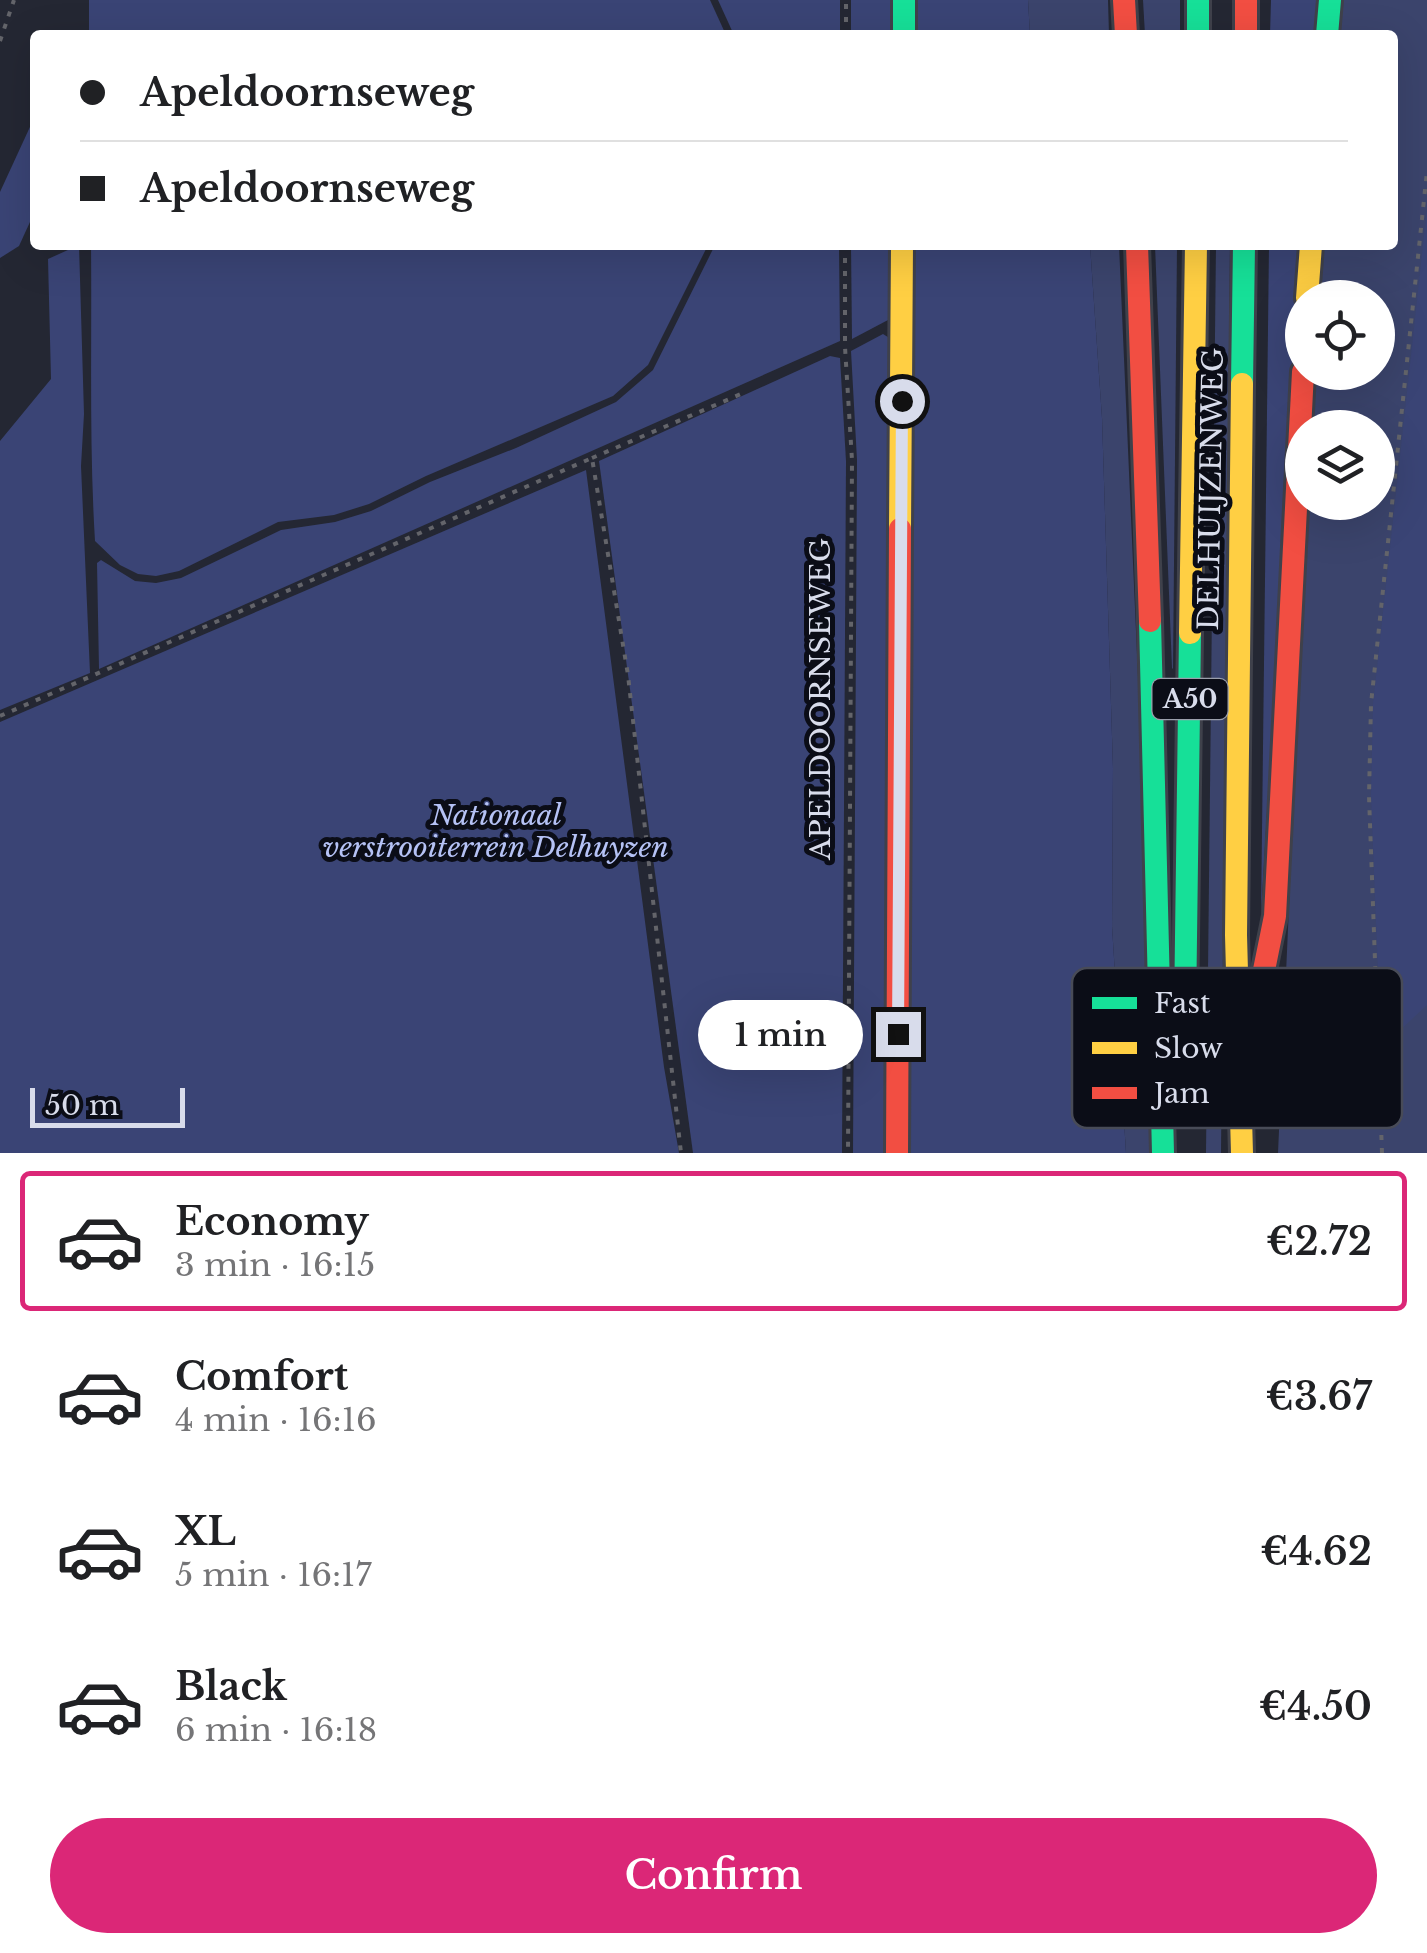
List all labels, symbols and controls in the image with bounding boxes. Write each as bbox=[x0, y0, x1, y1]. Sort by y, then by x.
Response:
text: Apeldoornseweg bbox=[140, 69, 474, 116]
text: Apeldoornseweg bbox=[140, 165, 474, 212]
map controls bbox=[1285, 280, 1395, 520]
button: locate bbox=[1285, 280, 1395, 390]
street label: DELHUIJZENWEG bbox=[1191, 347, 1231, 631]
route start bbox=[880, 379, 925, 424]
button: layers bbox=[1285, 410, 1395, 520]
street label: APELDOORNSEWEG bbox=[803, 538, 838, 861]
road number: A50 bbox=[1152, 679, 1228, 719]
park label: Nationaal verstrooiterrein Delhuyzen bbox=[323, 798, 669, 865]
legend bbox=[1072, 968, 1402, 1128]
text: Fast bbox=[1154, 986, 1211, 1021]
callout: 1 min bbox=[698, 999, 863, 1069]
route end bbox=[876, 1012, 921, 1057]
text: 1 min bbox=[734, 1015, 827, 1055]
text: Slow bbox=[1154, 1031, 1223, 1066]
text: Jam bbox=[1150, 1076, 1210, 1111]
scale bar bbox=[30, 1083, 185, 1128]
text: 50 m bbox=[45, 1088, 119, 1123]
icon: car bbox=[55, 1196, 145, 1286]
text: Economy bbox=[175, 1198, 369, 1245]
text: €2.72 bbox=[1266, 1218, 1372, 1265]
text: 3 min · 16:15 bbox=[175, 1245, 375, 1285]
icon: car bbox=[55, 1351, 145, 1441]
text: Comfort bbox=[175, 1353, 348, 1400]
text: €3.67 bbox=[1265, 1373, 1372, 1420]
text: 4 min · 16:16 bbox=[175, 1400, 377, 1440]
icon: car bbox=[55, 1506, 145, 1596]
text: XL bbox=[175, 1508, 236, 1555]
text: €4.62 bbox=[1260, 1528, 1372, 1575]
text: 5 min · 16:17 bbox=[175, 1555, 371, 1595]
icon: car bbox=[55, 1661, 145, 1751]
text: Black bbox=[175, 1663, 287, 1710]
text: €4.50 bbox=[1259, 1683, 1372, 1730]
text: 6 min · 16:18 bbox=[175, 1710, 377, 1750]
button: Confirm bbox=[50, 1818, 1377, 1933]

